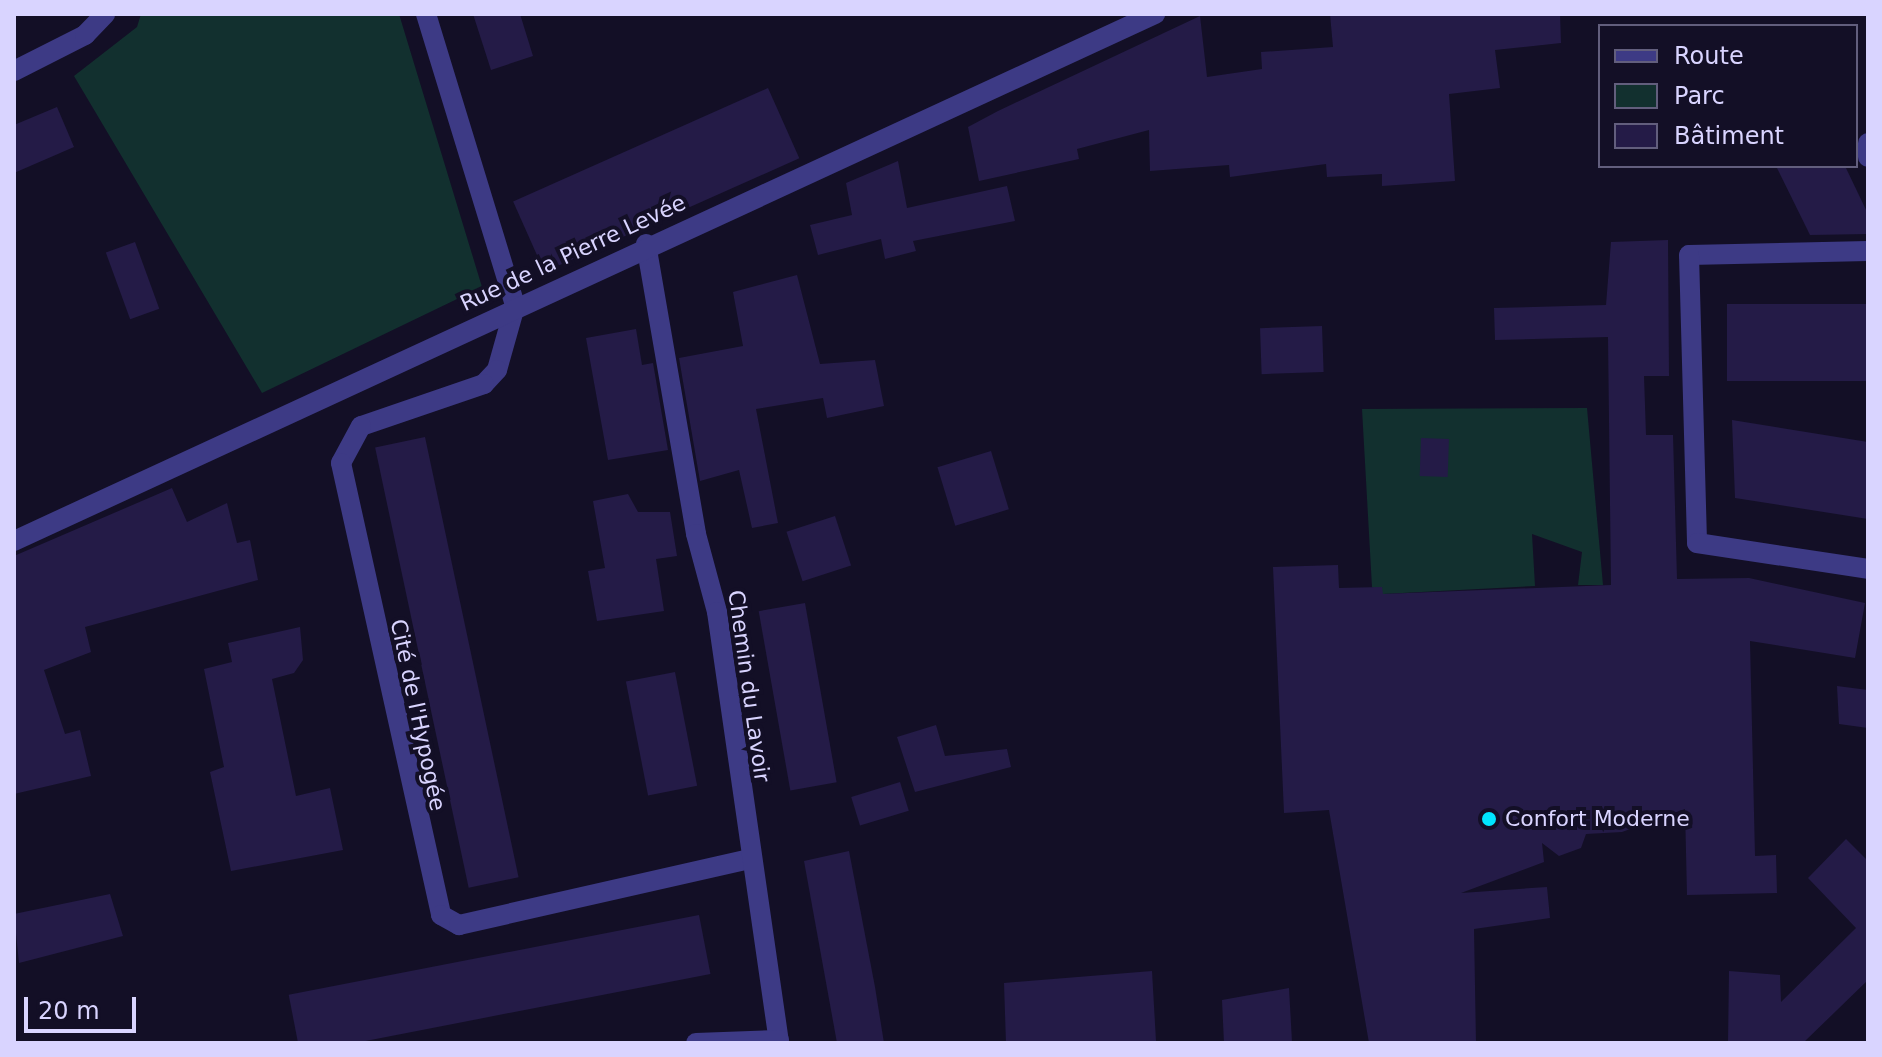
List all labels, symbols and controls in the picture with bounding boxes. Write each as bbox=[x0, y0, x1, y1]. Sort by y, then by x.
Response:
legend bbox=[1598, 24, 1858, 168]
text: Route bbox=[1674, 42, 1744, 70]
text: Parc bbox=[1674, 82, 1725, 110]
text: Bâtiment bbox=[1674, 122, 1784, 150]
street label: Rue de la Pierre Levée bbox=[456, 189, 690, 317]
street label: Chemin du Lavoir bbox=[722, 588, 776, 784]
street label: Cité de l'Hypogée bbox=[385, 617, 451, 813]
place label: Confort Moderne bbox=[1505, 806, 1690, 832]
marker: Confort Moderne bbox=[1480, 810, 1498, 828]
scale bar bbox=[28, 981, 140, 1031]
text: 20 m bbox=[38, 997, 100, 1025]

